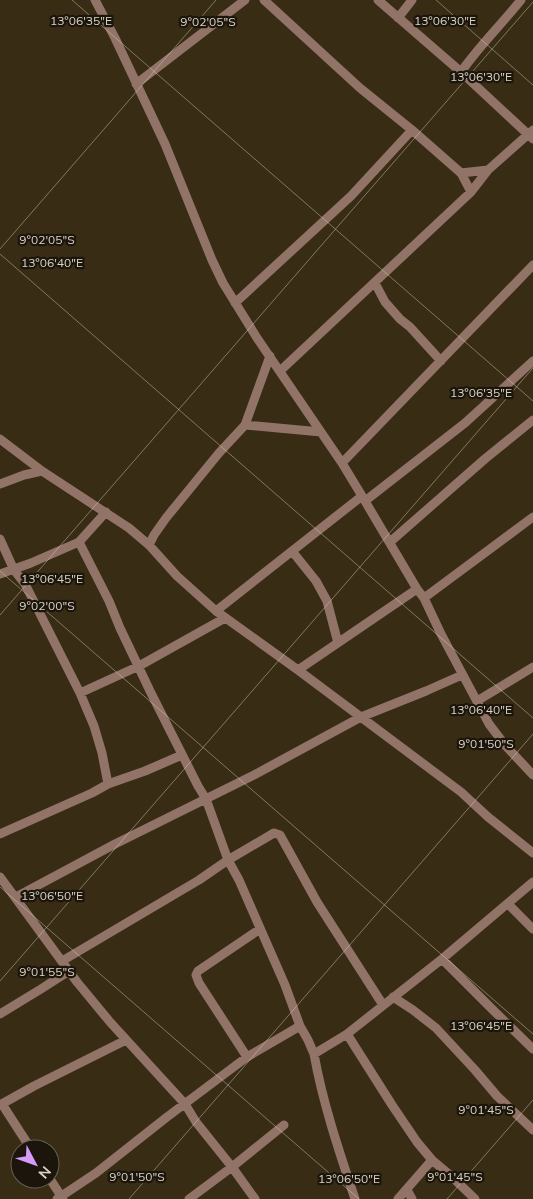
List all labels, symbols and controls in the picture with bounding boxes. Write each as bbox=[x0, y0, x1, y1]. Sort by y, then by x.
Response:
text: 13°06'35"E bbox=[50, 13, 112, 28]
text: 13°06'30"E bbox=[414, 13, 476, 28]
text: 9°02'05"S bbox=[180, 14, 236, 29]
text: 13°06'30"E bbox=[450, 69, 512, 84]
text: 9°02'05"S bbox=[19, 232, 75, 247]
text: 13°06'40"E bbox=[21, 255, 83, 270]
text: 13°06'35"E bbox=[450, 385, 512, 400]
text: 13°06'45"E bbox=[21, 571, 83, 586]
text: 9°02'00"S bbox=[19, 598, 75, 613]
text: 13°06'40"E bbox=[450, 702, 512, 717]
text: 9°01'50"S bbox=[458, 736, 514, 751]
text: 13°06'50"E bbox=[21, 888, 83, 903]
text: 9°01'55"S bbox=[19, 964, 75, 979]
text: 13°06'45"E bbox=[450, 1018, 512, 1033]
text: 9°01'45"S bbox=[458, 1102, 514, 1117]
north arrow bbox=[10, 1139, 60, 1189]
text: N bbox=[35, 1163, 55, 1182]
text: 9°01'50"S bbox=[109, 1169, 165, 1184]
text: 9°01'45"S bbox=[427, 1169, 483, 1184]
text: 13°06'50"E bbox=[318, 1171, 380, 1186]

